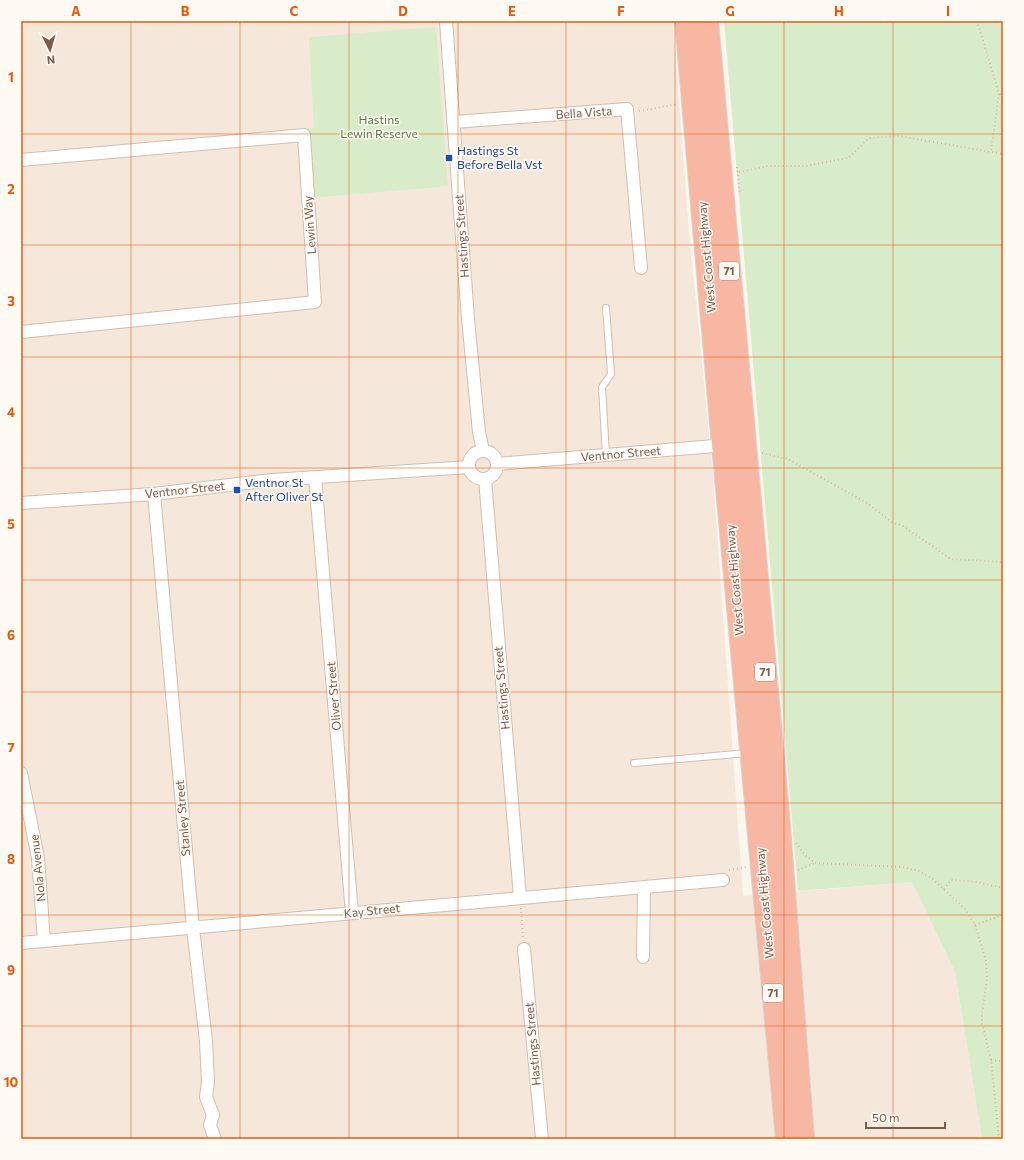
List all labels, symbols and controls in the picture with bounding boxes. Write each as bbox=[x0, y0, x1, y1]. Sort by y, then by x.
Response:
text: A bbox=[71, 3, 81, 19]
text: B bbox=[181, 3, 190, 19]
text: C bbox=[290, 3, 299, 19]
text: D bbox=[398, 3, 408, 19]
text: E bbox=[508, 3, 516, 19]
text: F bbox=[617, 3, 625, 19]
text: G bbox=[725, 3, 735, 19]
text: H bbox=[834, 3, 844, 19]
text: I bbox=[946, 3, 950, 19]
north arrow bbox=[30, 30, 70, 70]
text: N bbox=[46, 54, 56, 67]
text: 1 bbox=[8, 69, 14, 85]
street label: Bella Vista bbox=[555, 103, 613, 121]
park label: Hastins Lewin Reserve bbox=[340, 112, 418, 140]
place label: Hastings St Before Bella Vst bbox=[457, 143, 542, 171]
marker: Hastings St Before Bella Vst bbox=[444, 153, 454, 163]
text: 2 bbox=[7, 181, 15, 197]
street label: Hastings Street bbox=[451, 194, 471, 278]
street label: Lewin Way bbox=[300, 195, 318, 255]
street label: West Coast Highway bbox=[694, 201, 718, 313]
road number: 71 bbox=[719, 262, 739, 280]
text: 3 bbox=[7, 293, 15, 309]
text: 4 bbox=[7, 404, 15, 420]
street label: Ventnor Street bbox=[580, 443, 662, 463]
place label: Ventnor St After Oliver St bbox=[245, 475, 323, 503]
street label: Ventnor Street bbox=[144, 478, 226, 500]
marker: Ventnor St After Oliver St bbox=[232, 485, 242, 495]
text: 5 bbox=[7, 516, 15, 532]
street label: West Coast Highway bbox=[722, 524, 746, 636]
text: 6 bbox=[7, 627, 15, 643]
street label: Hastings Street bbox=[490, 646, 512, 730]
street label: Oliver Street bbox=[323, 661, 343, 731]
road number: 71 bbox=[755, 663, 775, 681]
text: 7 bbox=[7, 739, 15, 755]
street label: Stanley Street bbox=[172, 779, 192, 857]
street label: Nola Avenue bbox=[26, 834, 48, 903]
street label: West Coast Highway bbox=[752, 847, 776, 959]
text: 8 bbox=[7, 851, 15, 867]
street label: Kay Street bbox=[343, 900, 401, 920]
text: 9 bbox=[7, 962, 15, 978]
road number: 71 bbox=[763, 984, 783, 1002]
street label: Hastings Street bbox=[521, 1002, 543, 1086]
text: 10 bbox=[4, 1074, 19, 1090]
scale bar bbox=[866, 1104, 945, 1130]
text: 50 m bbox=[872, 1110, 900, 1124]

